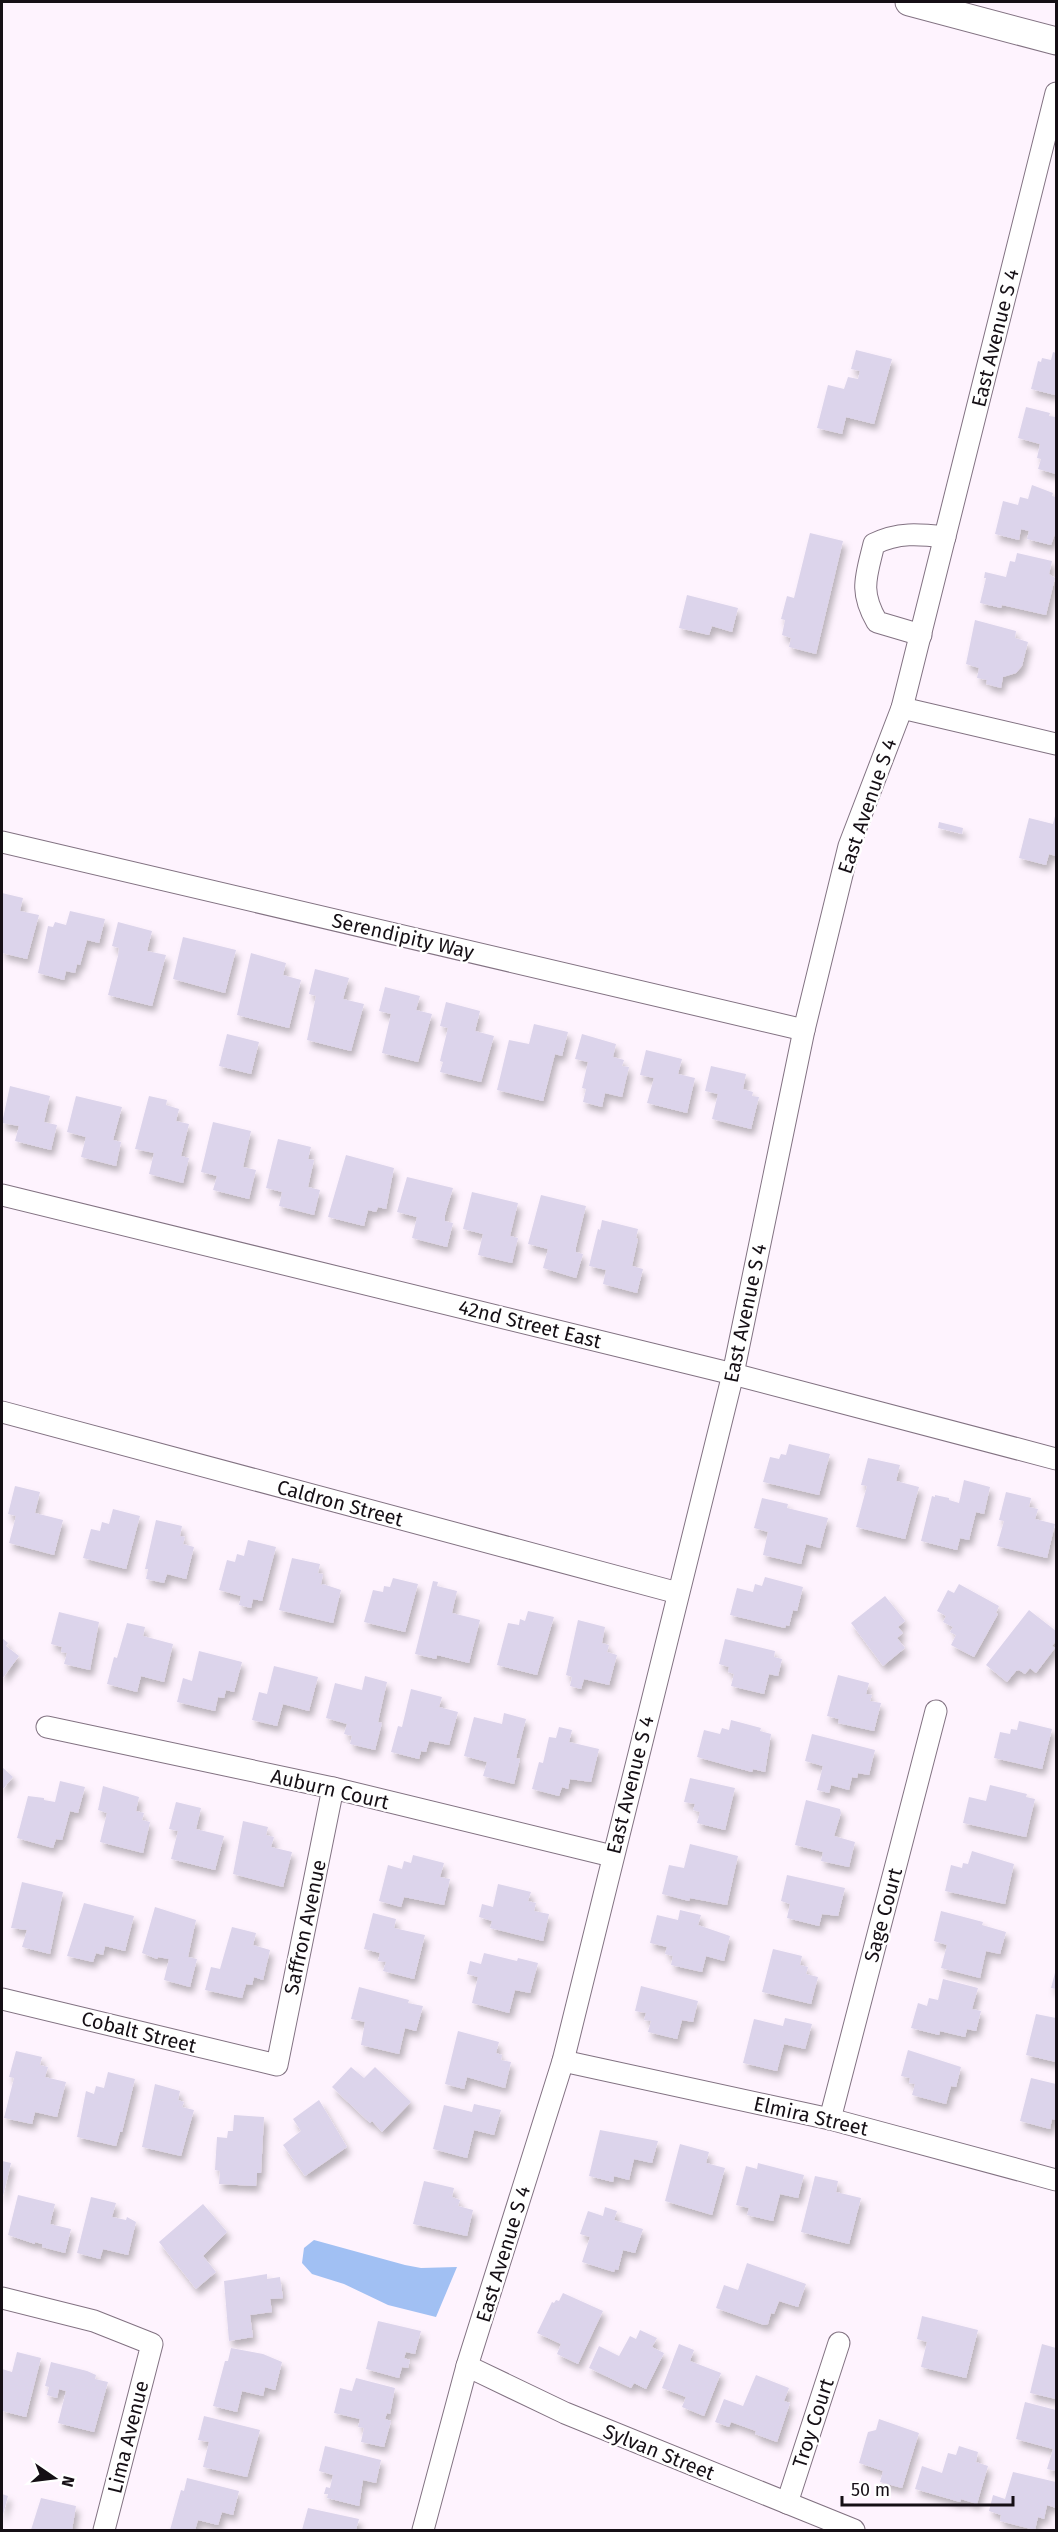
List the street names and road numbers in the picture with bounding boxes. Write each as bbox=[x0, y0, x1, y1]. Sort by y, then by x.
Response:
street label: East Avenue S 4 bbox=[966, 266, 1024, 410]
street label: East Avenue S 4 bbox=[833, 735, 901, 877]
street label: Serendipity Way bbox=[330, 908, 477, 964]
street label: East Avenue S 4 bbox=[719, 1241, 772, 1385]
street label: 42nd Street East bbox=[456, 1295, 605, 1354]
street label: Caldron Street bbox=[274, 1475, 406, 1532]
street label: East Avenue S 4 bbox=[601, 1713, 659, 1857]
street label: Auburn Court bbox=[269, 1764, 392, 1814]
street label: Saffron Avenue bbox=[279, 1857, 331, 1997]
street label: Sage Court bbox=[859, 1864, 907, 1965]
street label: Cobalt Street bbox=[79, 2006, 200, 2058]
street label: Elmira Street bbox=[751, 2091, 871, 2141]
street label: East Avenue S 4 bbox=[471, 2182, 535, 2325]
street label: Troy Court bbox=[787, 2374, 839, 2471]
street label: Lima Avenue bbox=[102, 2378, 154, 2496]
street label: Sylvan Street bbox=[600, 2419, 719, 2485]

